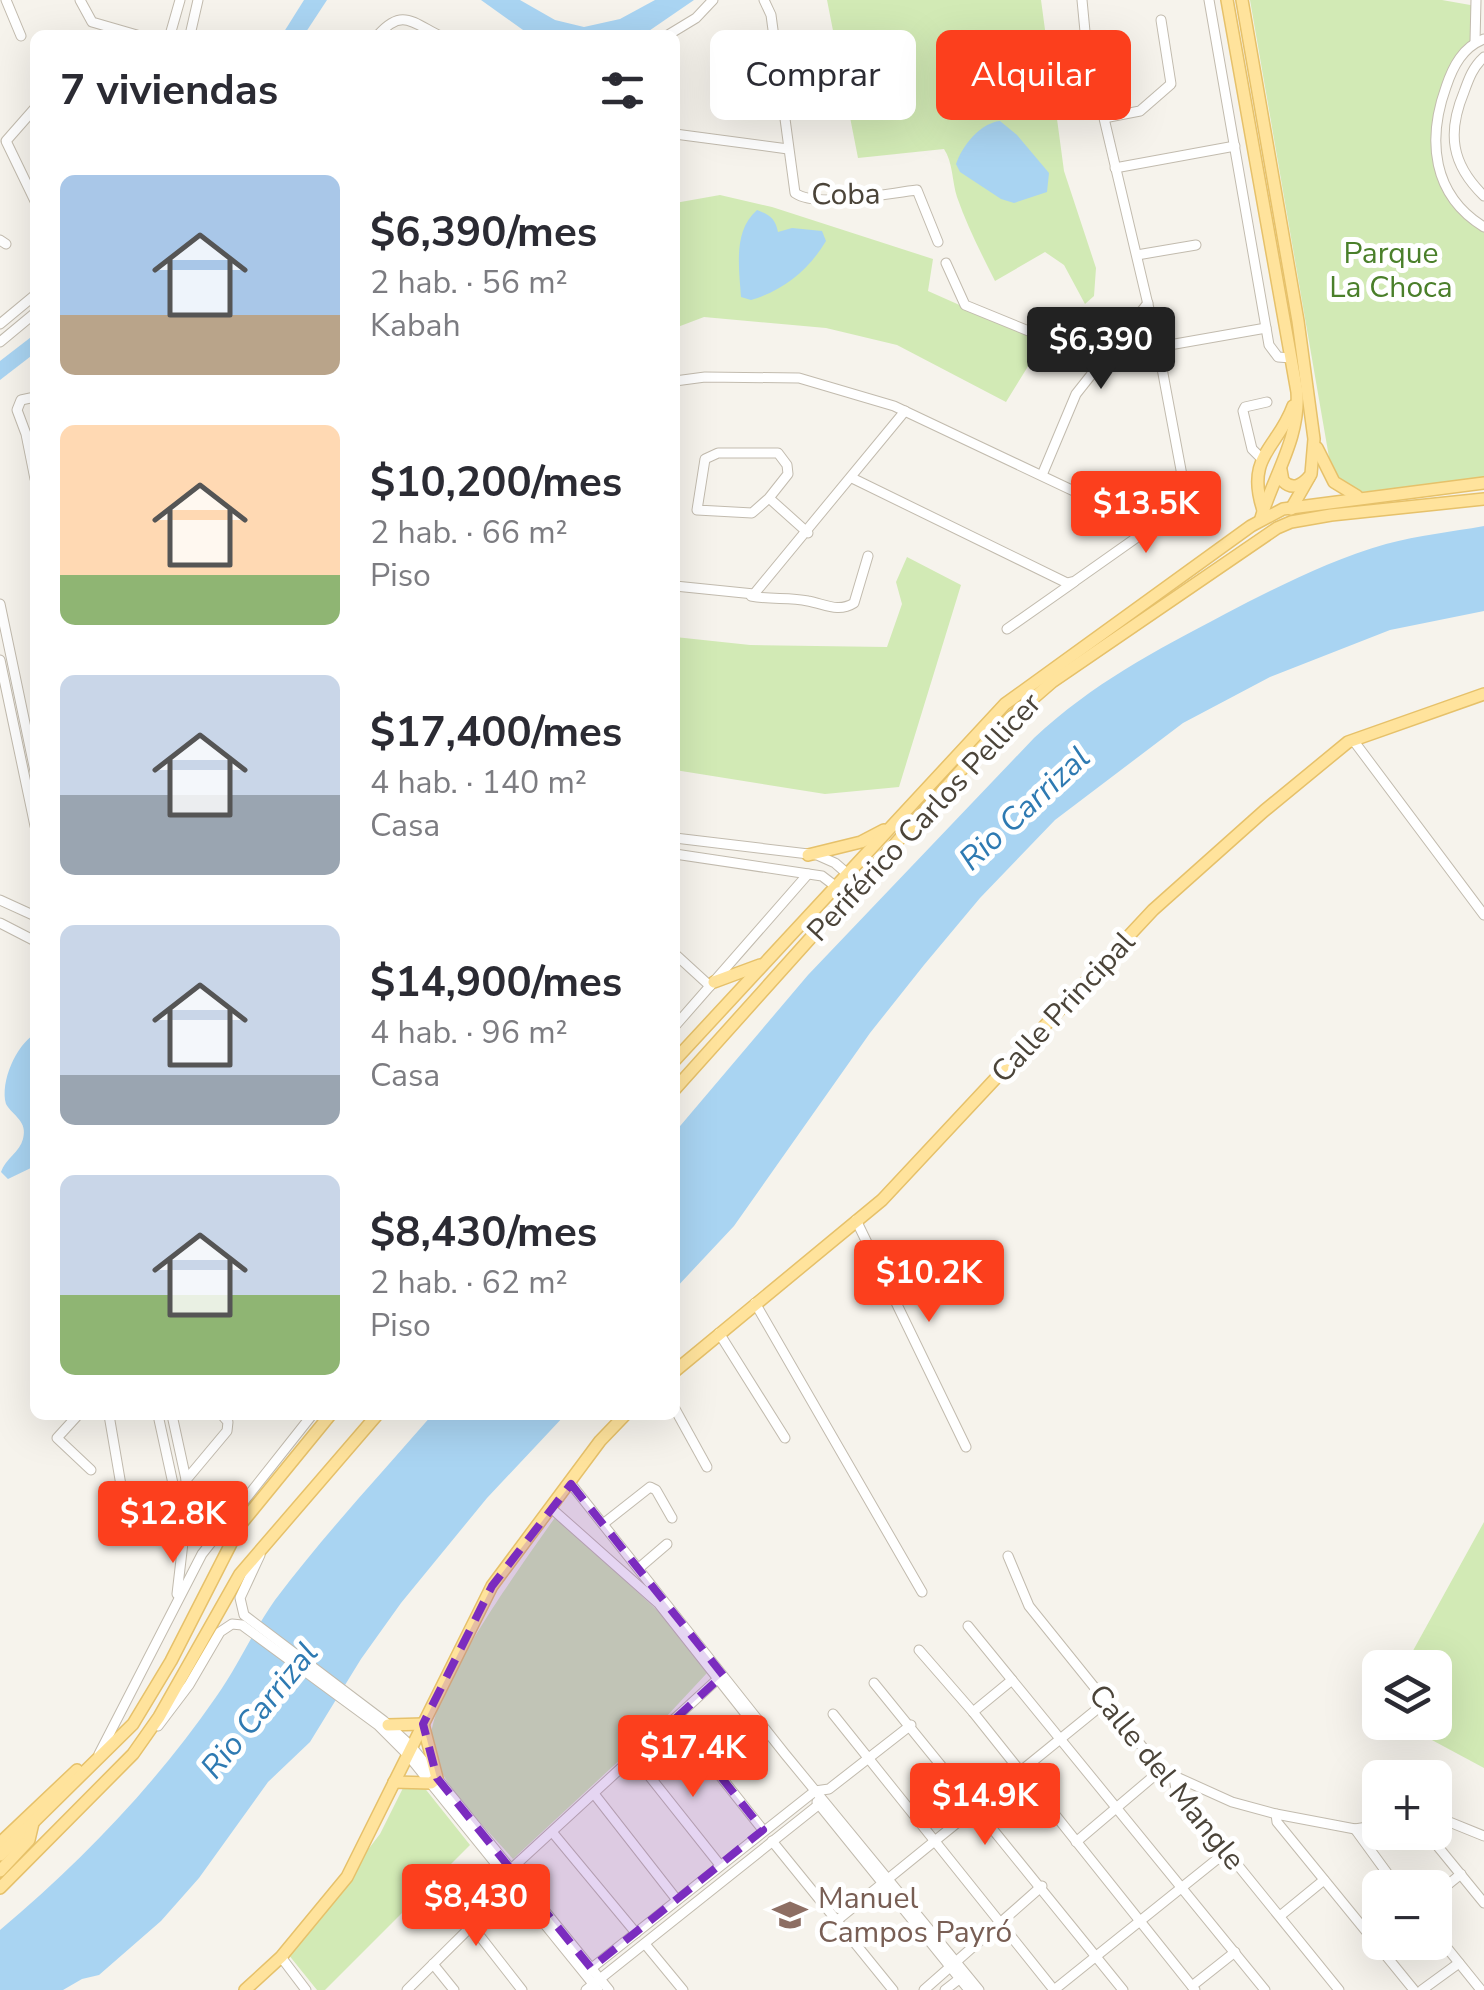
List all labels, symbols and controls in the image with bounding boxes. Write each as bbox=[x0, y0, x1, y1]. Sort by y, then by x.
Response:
chip: Comprar bbox=[710, 30, 916, 120]
chip: Alquilar bbox=[936, 30, 1131, 120]
text: 7 viviendas bbox=[60, 62, 278, 119]
icon: filters bbox=[595, 63, 650, 118]
street label: Coba bbox=[811, 173, 881, 216]
text: $6,390/mes bbox=[370, 204, 597, 261]
icon: home bbox=[140, 215, 260, 335]
park label: Parque La Choca bbox=[1329, 233, 1453, 308]
text: 2 hab. · 56 m² bbox=[370, 261, 568, 304]
text: Kabah bbox=[370, 304, 461, 347]
pin: $6,390 bbox=[1020, 307, 1182, 392]
text: $6,390 bbox=[1049, 318, 1153, 361]
text: $10,200/mes bbox=[370, 454, 622, 511]
icon: home bbox=[140, 465, 260, 585]
pin: $13.5K bbox=[1065, 471, 1227, 556]
text: $13.5K bbox=[1093, 482, 1199, 525]
text: 2 hab. · 66 m² bbox=[370, 511, 568, 554]
text: Piso bbox=[370, 554, 431, 597]
street label: Periférico Carlos Pellicer bbox=[798, 684, 1051, 951]
text: $17,400/mes bbox=[370, 704, 622, 761]
icon: home bbox=[140, 715, 260, 835]
water label: Rio Carrizal bbox=[950, 737, 1099, 880]
text: 4 hab. · 140 m² bbox=[370, 761, 587, 804]
text: Casa bbox=[370, 804, 440, 847]
street label: Calle Principal bbox=[982, 923, 1144, 1092]
text: $14,900/mes bbox=[370, 954, 622, 1011]
icon: home bbox=[140, 965, 260, 1085]
text: 4 hab. · 96 m² bbox=[370, 1011, 568, 1054]
text: Casa bbox=[370, 1054, 440, 1097]
text: $8,430/mes bbox=[370, 1204, 597, 1261]
icon: home bbox=[140, 1215, 260, 1335]
pin: $10.2K bbox=[848, 1240, 1010, 1325]
text: $10.2K bbox=[876, 1251, 982, 1294]
text: 2 hab. · 62 m² bbox=[370, 1261, 568, 1304]
text: Piso bbox=[370, 1304, 431, 1347]
pin: $12.8K bbox=[92, 1481, 254, 1566]
text: $12.8K bbox=[120, 1492, 226, 1535]
water label: Rio Carrizal bbox=[191, 1633, 328, 1788]
map controls bbox=[1362, 1650, 1452, 1960]
button: layers bbox=[1362, 1650, 1452, 1740]
street label: Calle del Mangle bbox=[1079, 1676, 1254, 1879]
pin: $17.4K bbox=[612, 1715, 774, 1800]
text: $17.4K bbox=[640, 1726, 746, 1769]
button: + bbox=[1362, 1760, 1452, 1850]
pin: $14.9K bbox=[904, 1763, 1066, 1848]
text: $14.9K bbox=[932, 1774, 1038, 1817]
pin: $8,430 bbox=[395, 1864, 557, 1949]
button: − bbox=[1362, 1870, 1452, 1960]
text: $8,430 bbox=[424, 1875, 528, 1918]
place label: Manuel Campos Payró bbox=[818, 1878, 1012, 1953]
school or university icon: Manuel Campos Payró bbox=[771, 1896, 809, 1934]

